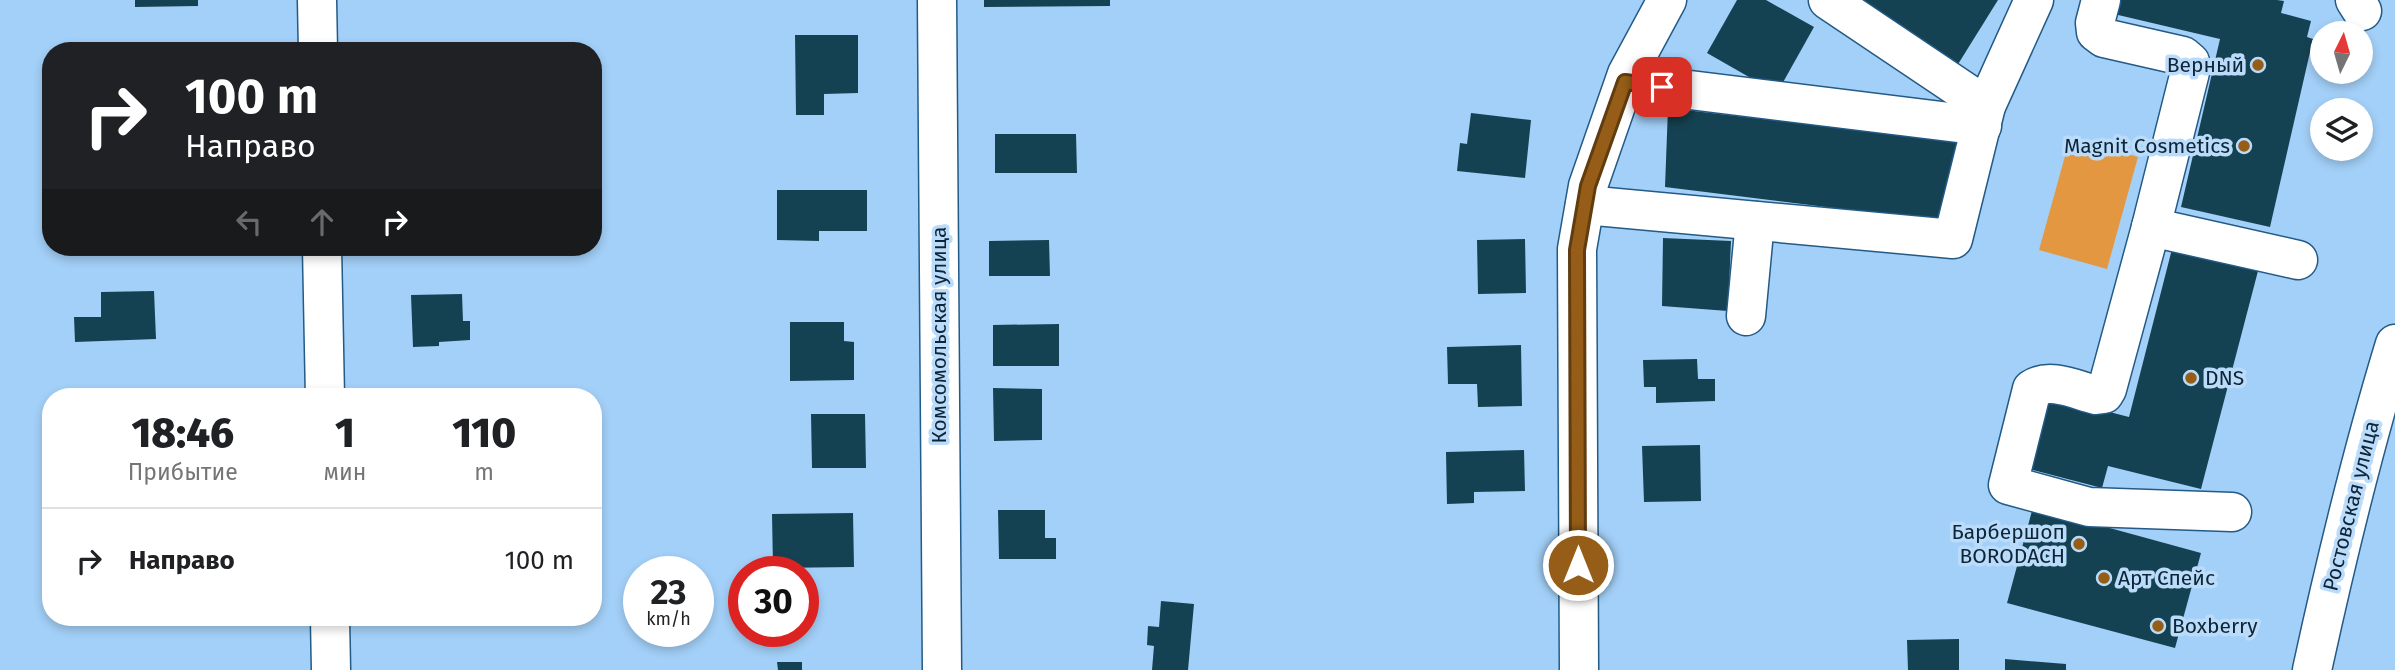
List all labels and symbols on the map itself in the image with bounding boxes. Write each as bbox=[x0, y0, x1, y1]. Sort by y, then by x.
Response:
north arrow bbox=[2310, 21, 2373, 84]
place label: Верный bbox=[2167, 52, 2244, 78]
pin bbox=[1632, 57, 1692, 117]
marker: Верный bbox=[2250, 57, 2266, 73]
place label: Magnit Cosmetics bbox=[2064, 133, 2230, 159]
marker: Magnit Cosmetics bbox=[2236, 138, 2252, 154]
street label: Комсомольская улица bbox=[926, 226, 952, 444]
place label: DNS bbox=[2205, 365, 2244, 391]
marker: DNS bbox=[2183, 370, 2199, 386]
street label: Ростовская улица bbox=[2317, 418, 2385, 594]
place label: Барбершоп BORODACH bbox=[1951, 519, 2065, 569]
position arrow bbox=[1541, 528, 1615, 602]
marker: Барбершоп BORODACH bbox=[2071, 536, 2087, 552]
speed limit sign: 30 bbox=[728, 556, 819, 647]
place label: Арт Спейс bbox=[2118, 565, 2215, 591]
marker: Арт Спейс bbox=[2096, 570, 2112, 586]
place label: Boxberry bbox=[2172, 613, 2258, 639]
marker: Boxberry bbox=[2150, 618, 2166, 634]

